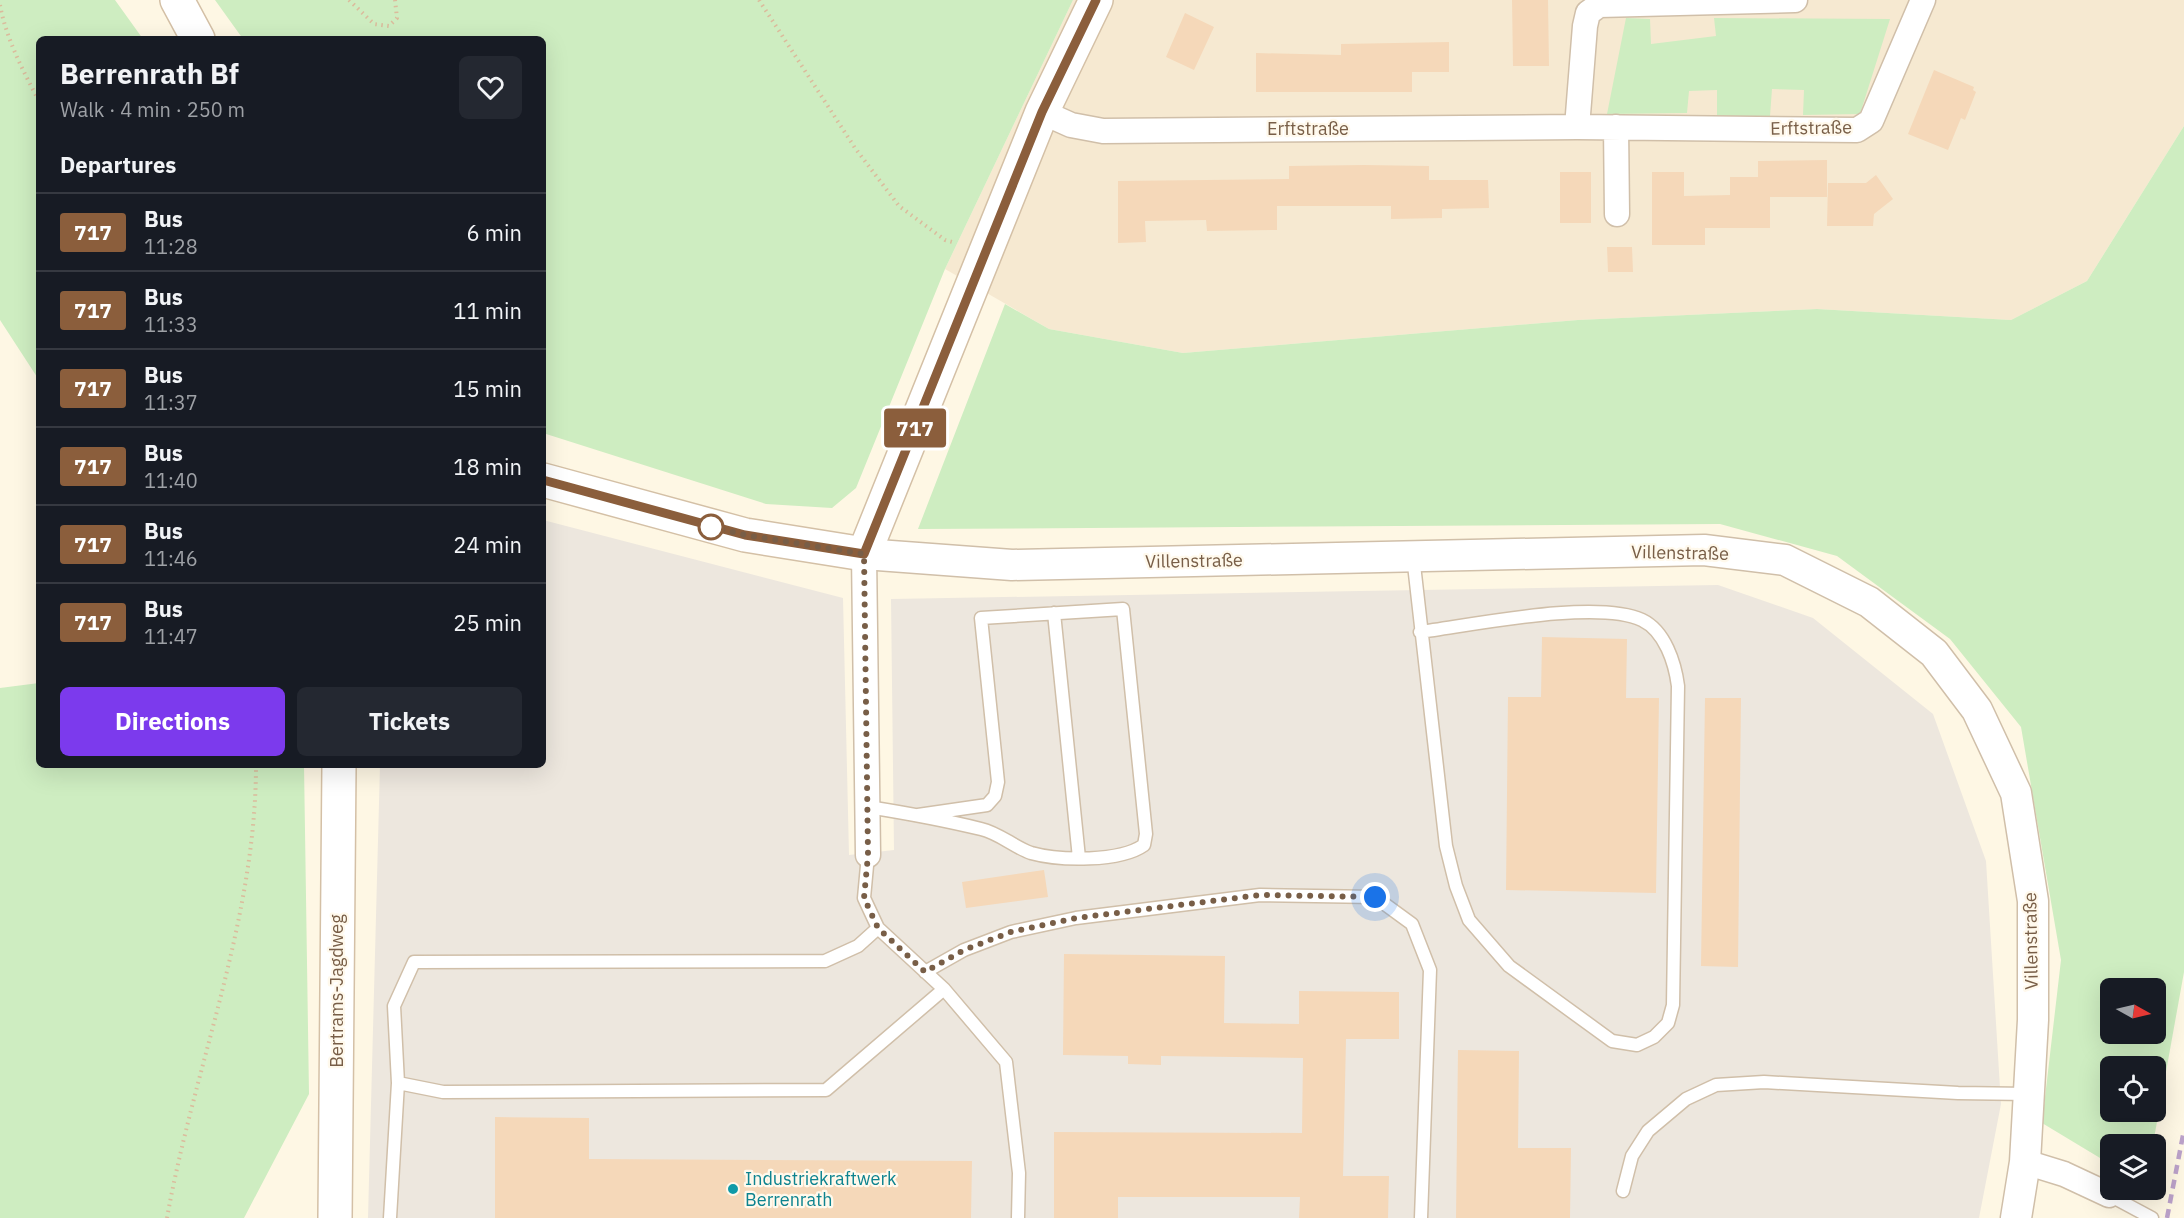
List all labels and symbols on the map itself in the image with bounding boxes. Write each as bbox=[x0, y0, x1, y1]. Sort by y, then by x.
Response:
street label: Erftstraße bbox=[1770, 115, 1852, 140]
street label: Erftstraße bbox=[1267, 117, 1349, 140]
line badge: 717 bbox=[880, 408, 950, 448]
unlabelled marker bbox=[698, 514, 724, 540]
street label: Villenstraße bbox=[1631, 540, 1729, 565]
street label: Villenstraße bbox=[1145, 548, 1243, 573]
your location bbox=[1360, 882, 1390, 912]
street label: Villenstraße bbox=[2018, 892, 2043, 990]
street label: Bertrams-Jagdweg bbox=[325, 914, 348, 1068]
north arrow bbox=[2100, 978, 2166, 1044]
place label: Industriekraftwerk Berrenrath bbox=[745, 1167, 897, 1211]
marker: Industriekraftwerk Berrenrath bbox=[726, 1182, 740, 1196]

